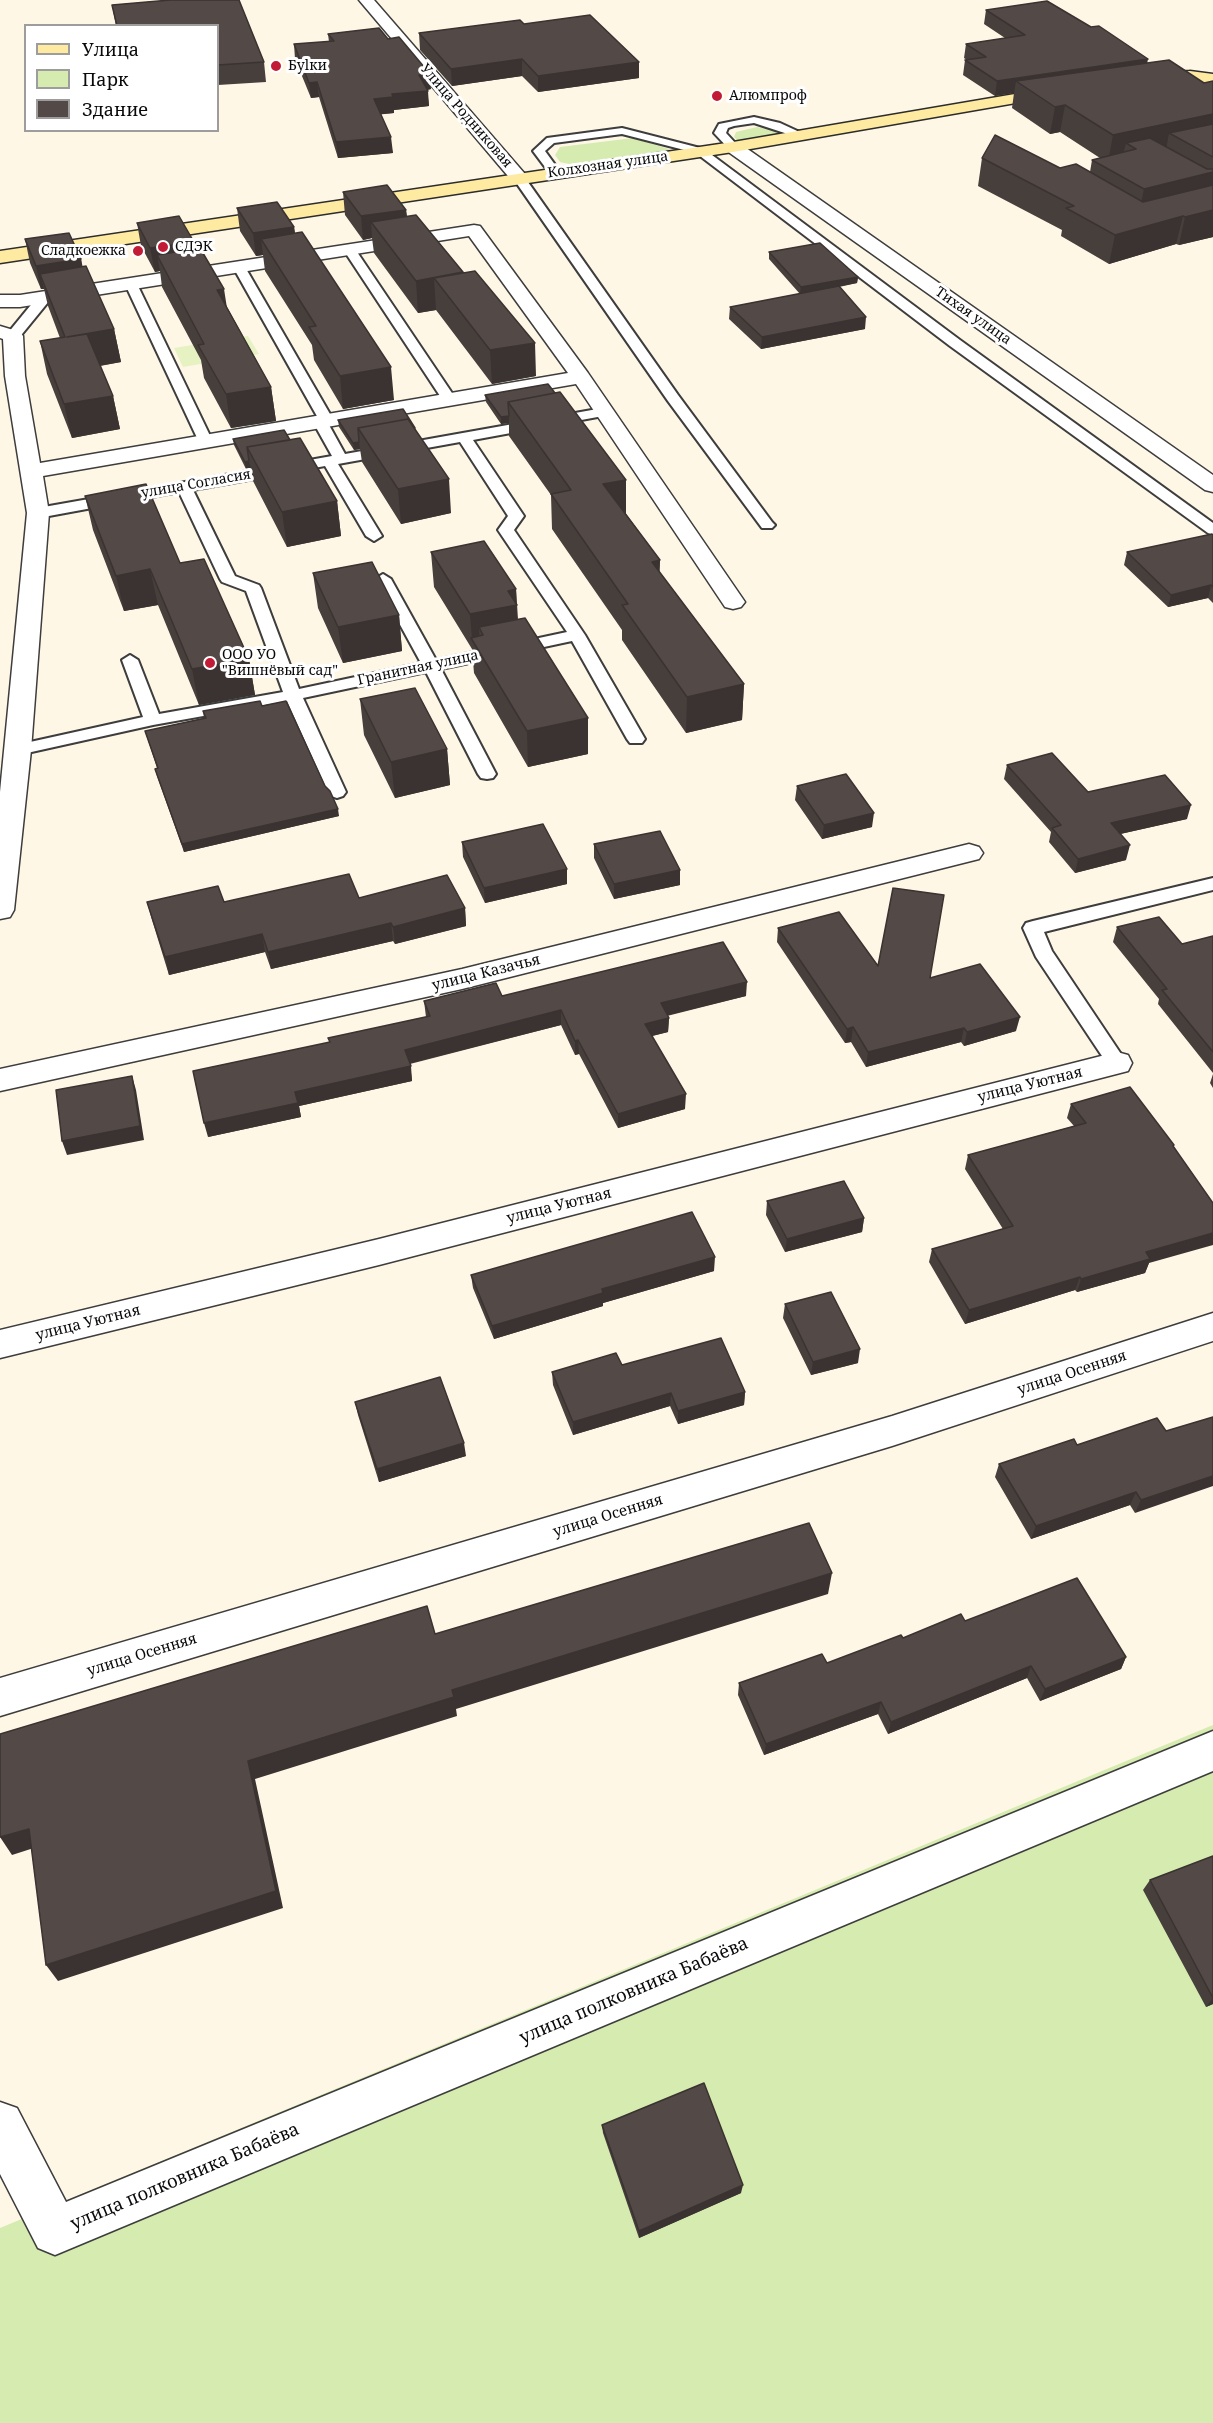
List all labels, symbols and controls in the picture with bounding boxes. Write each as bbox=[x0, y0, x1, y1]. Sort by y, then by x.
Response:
legend bbox=[24, 24, 219, 132]
text: Улица bbox=[82, 37, 139, 61]
place label: Буlки bbox=[288, 58, 327, 74]
marker: Буlки bbox=[269, 59, 283, 73]
street label: Улица Родниковая bbox=[416, 61, 516, 171]
text: Парк bbox=[82, 67, 129, 91]
place label: Алюмпроф bbox=[729, 88, 807, 104]
marker: Алюмпроф bbox=[710, 89, 724, 103]
text: Здание bbox=[82, 97, 148, 121]
street label: Колхозная улица bbox=[547, 148, 669, 182]
place label: СДЭК bbox=[175, 239, 213, 255]
marker: СДЭК bbox=[156, 240, 170, 254]
place label: Сладкоежка bbox=[41, 243, 126, 259]
marker: Сладкоежка bbox=[131, 244, 145, 258]
street label: Тихая улица bbox=[932, 284, 1014, 348]
street label: улица Согласия bbox=[140, 466, 252, 502]
place label: ООО УО "Вишнёвый сад" bbox=[222, 647, 338, 680]
street label: Гранитная улица bbox=[356, 647, 480, 689]
marker: ООО УО "Вишнёвый сад" bbox=[203, 656, 217, 670]
street label: улица Казачья bbox=[430, 951, 542, 995]
street label: улица Уютная bbox=[976, 1063, 1084, 1107]
street label: улица Уютная bbox=[505, 1184, 613, 1228]
street label: улица Уютная bbox=[34, 1301, 142, 1345]
street label: улица Осенняя bbox=[1015, 1347, 1129, 1399]
street label: улица Осенняя bbox=[551, 1491, 665, 1541]
street label: улица Осенняя bbox=[85, 1630, 199, 1680]
street label: улица полковника Бабаёва bbox=[516, 1933, 752, 2049]
street label: улица полковника Бабаёва bbox=[67, 2119, 303, 2235]

